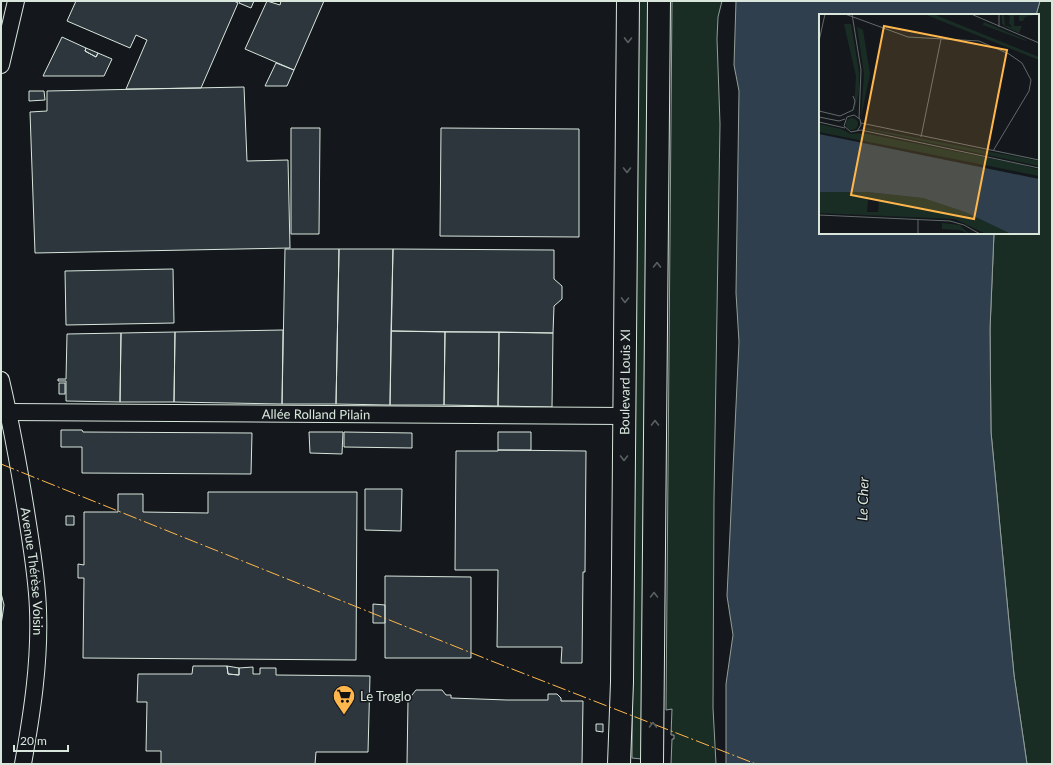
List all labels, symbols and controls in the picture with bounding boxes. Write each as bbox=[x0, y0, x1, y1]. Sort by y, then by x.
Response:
inset map bbox=[819, 14, 1039, 234]
one-way arrow bbox=[624, 37, 632, 43]
one-way arrow bbox=[623, 167, 631, 173]
one-way arrow bbox=[653, 262, 661, 268]
one-way arrow bbox=[621, 297, 630, 303]
street label: Boulevard Louis XI bbox=[616, 329, 633, 435]
street label: Allée Rolland Pilain bbox=[262, 406, 370, 422]
one-way arrow bbox=[651, 420, 659, 426]
one-way arrow bbox=[620, 455, 628, 461]
water label: Le Cher bbox=[853, 477, 872, 521]
street label: Avenue Thérèse Voisin bbox=[18, 506, 46, 635]
one-way arrow bbox=[650, 592, 658, 598]
supermarket icon: Le Troglo bbox=[331, 683, 357, 716]
place label: Le Troglo bbox=[360, 688, 411, 704]
one-way arrow bbox=[648, 722, 657, 728]
scale bar bbox=[14, 727, 68, 753]
text: 20 m bbox=[20, 733, 47, 748]

